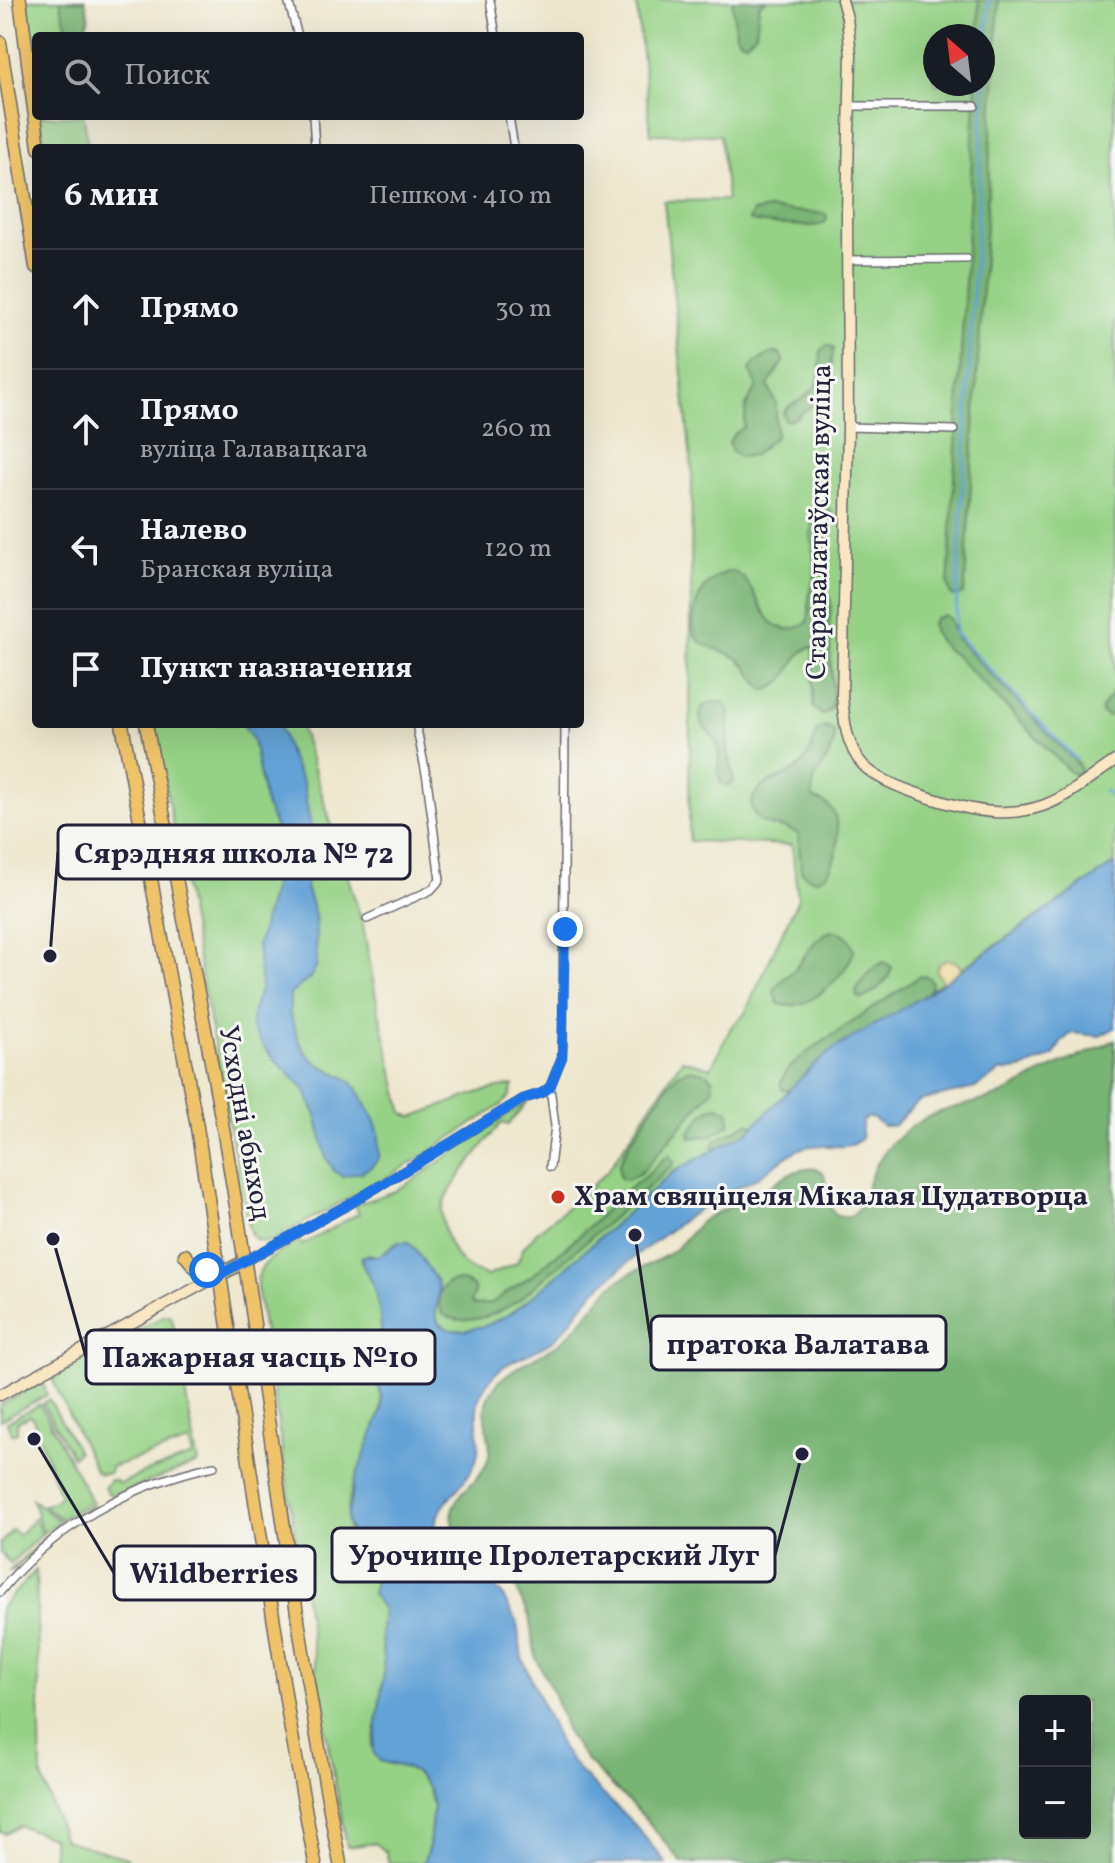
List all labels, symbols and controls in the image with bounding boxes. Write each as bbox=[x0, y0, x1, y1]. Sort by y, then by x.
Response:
north arrow bbox=[923, 24, 995, 96]
search box bbox=[32, 32, 584, 120]
icon: search bbox=[60, 54, 104, 98]
text: Поиск bbox=[124, 55, 210, 97]
text: 6 мин bbox=[64, 173, 159, 220]
text: Пешком · 410 m bbox=[369, 178, 552, 214]
icon: ahead bbox=[64, 287, 108, 331]
text: Прямо bbox=[140, 288, 239, 330]
text: 30 m bbox=[495, 291, 552, 327]
street label: Старавалатаўская вуліца bbox=[798, 364, 842, 680]
text: Прямо bbox=[140, 390, 239, 432]
icon: ahead bbox=[64, 407, 108, 451]
text: 260 m bbox=[481, 411, 552, 447]
text: вуліца Галавацкага bbox=[140, 432, 368, 468]
text: Налево bbox=[140, 510, 247, 552]
icon: left bbox=[64, 527, 108, 571]
text: 120 m bbox=[484, 531, 552, 567]
text: Бранская вуліца bbox=[140, 552, 333, 588]
icon: arrive bbox=[64, 647, 108, 691]
text: Пункт назначения bbox=[140, 648, 412, 690]
callout: Сярэдняя школа № 72 bbox=[58, 825, 410, 879]
text: Сярэдняя школа № 72 bbox=[74, 834, 394, 876]
route end bbox=[547, 911, 583, 947]
street label: Усходні абыход bbox=[208, 1023, 280, 1224]
place label: Храм свяціцеля Мікалая Цудатворца bbox=[574, 1178, 1088, 1217]
marker: Храм свяціцеля Мікалая Цудатворца bbox=[549, 1188, 567, 1206]
route start bbox=[189, 1252, 225, 1288]
callout: пратока Валатава bbox=[651, 1316, 946, 1370]
text: пратока Валатава bbox=[666, 1325, 930, 1367]
callout: Пажарная часць №10 bbox=[86, 1330, 435, 1384]
text: Пажарная часць №10 bbox=[102, 1338, 418, 1380]
callout: Урочище Пролетарский Луг bbox=[332, 1528, 775, 1582]
text: Урочище Пролетарский Луг bbox=[348, 1536, 760, 1578]
callout: Wildberries bbox=[114, 1546, 315, 1600]
text: Wildberries bbox=[129, 1554, 299, 1596]
map controls bbox=[1019, 1695, 1091, 1839]
button: + bbox=[1019, 1695, 1091, 1767]
button: − bbox=[1019, 1767, 1091, 1839]

